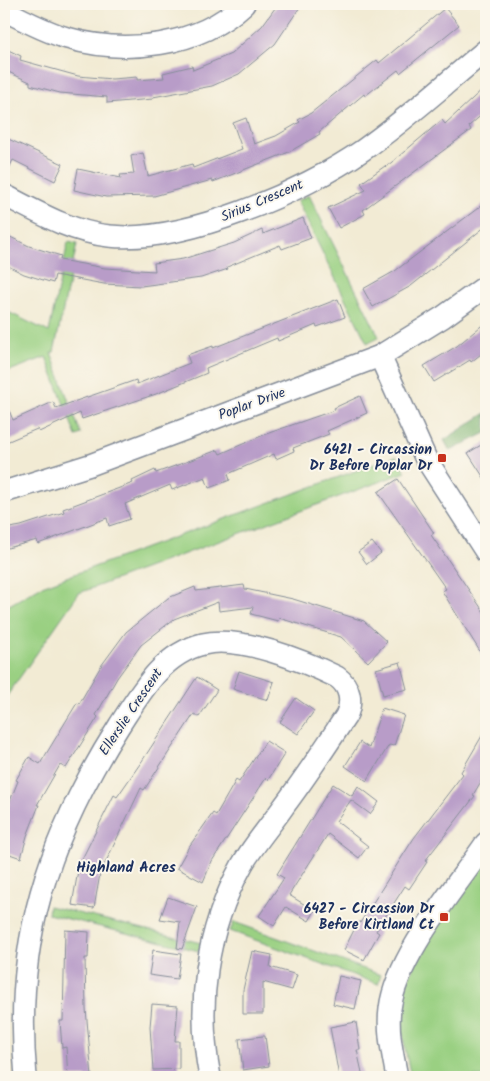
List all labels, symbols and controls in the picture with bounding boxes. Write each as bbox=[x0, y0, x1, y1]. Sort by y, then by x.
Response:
street label: Sirius Crescent bbox=[217, 174, 307, 228]
street label: Poplar Drive bbox=[215, 381, 289, 426]
place label: 6421 - Circassion Dr Before Poplar Dr bbox=[310, 439, 433, 477]
marker: 6421 - Circassion Dr Before Poplar Dr bbox=[436, 452, 448, 464]
street label: Ellerslie Crescent bbox=[94, 663, 169, 760]
district label: Highland Acres bbox=[76, 856, 176, 880]
place label: 6427 - Circassion Dr Before Kirtland Ct bbox=[304, 898, 435, 936]
marker: 6427 - Circassion Dr Before Kirtland Ct bbox=[438, 911, 450, 923]

